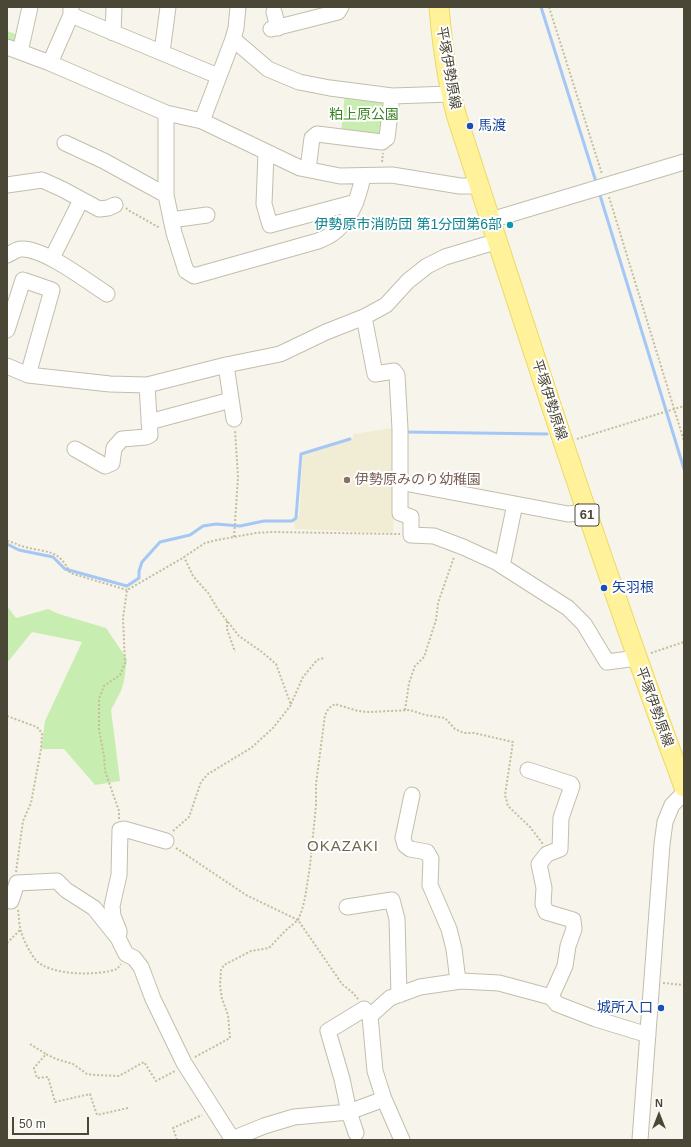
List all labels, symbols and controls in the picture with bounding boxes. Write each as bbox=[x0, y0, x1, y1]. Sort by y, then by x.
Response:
street label: 平塚伊勢原線 bbox=[432, 25, 464, 111]
park label: 粕上原公園 bbox=[329, 107, 399, 123]
place label: 馬渡 bbox=[478, 118, 506, 134]
marker: 馬渡 bbox=[465, 121, 475, 131]
place label: 伊勢原市消防団 第1分団第6部 bbox=[315, 217, 502, 233]
marker: 伊勢原市消防団 第1分団第6部 bbox=[505, 220, 515, 230]
street label: 平塚伊勢原線 bbox=[528, 357, 570, 443]
place label: 伊勢原みのり幼稚園 bbox=[355, 472, 481, 488]
marker: 伊勢原みのり幼稚園 bbox=[342, 475, 352, 485]
road number: 61 bbox=[575, 504, 599, 526]
place label: 矢羽根 bbox=[612, 580, 654, 596]
marker: 矢羽根 bbox=[599, 583, 609, 593]
street label: 平塚伊勢原線 bbox=[632, 665, 676, 749]
district label: OKAZAKI bbox=[307, 838, 379, 856]
place label: 城所入口 bbox=[597, 1000, 653, 1016]
marker: 城所入口 bbox=[656, 1003, 666, 1013]
north arrow bbox=[639, 1095, 679, 1135]
text: N bbox=[655, 1097, 663, 1109]
scale bar bbox=[14, 1109, 91, 1135]
text: 50 m bbox=[19, 1117, 46, 1131]

